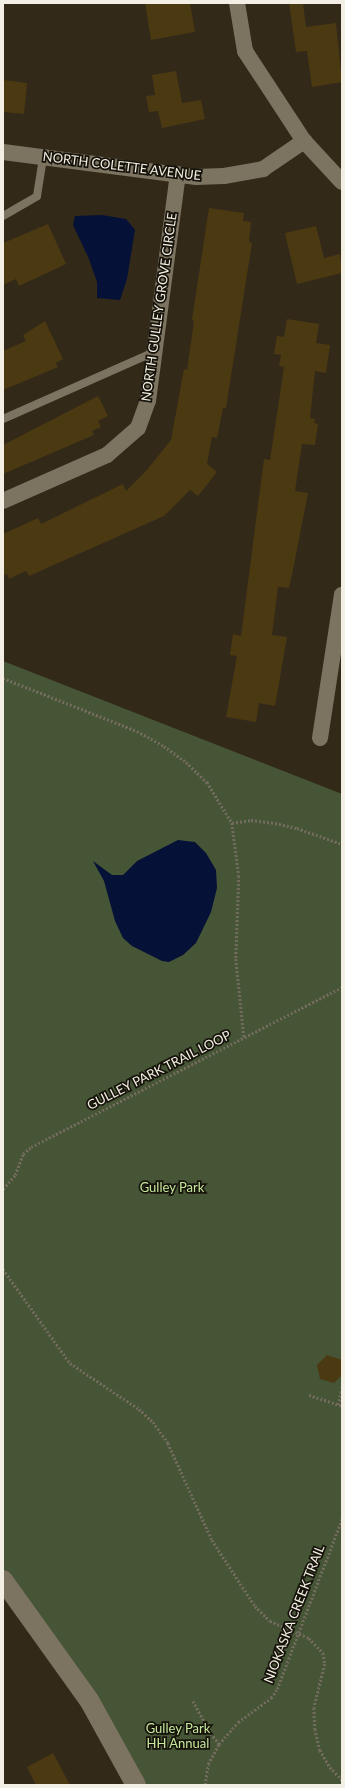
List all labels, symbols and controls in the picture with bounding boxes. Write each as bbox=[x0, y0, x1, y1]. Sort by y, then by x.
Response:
street label: NORTH COLETTE AVENUE bbox=[42, 149, 202, 183]
street label: NORTH GULLEY GROVE CIRCLE bbox=[138, 211, 180, 403]
street label: GULLEY PARK TRAIL LOOP bbox=[84, 1027, 234, 1113]
park label: Gulley Park bbox=[140, 1179, 204, 1195]
street label: NIOKASKA CREEK TRAIL bbox=[260, 1542, 328, 1686]
park label: Gulley Park HH Annual bbox=[146, 1721, 210, 1752]

